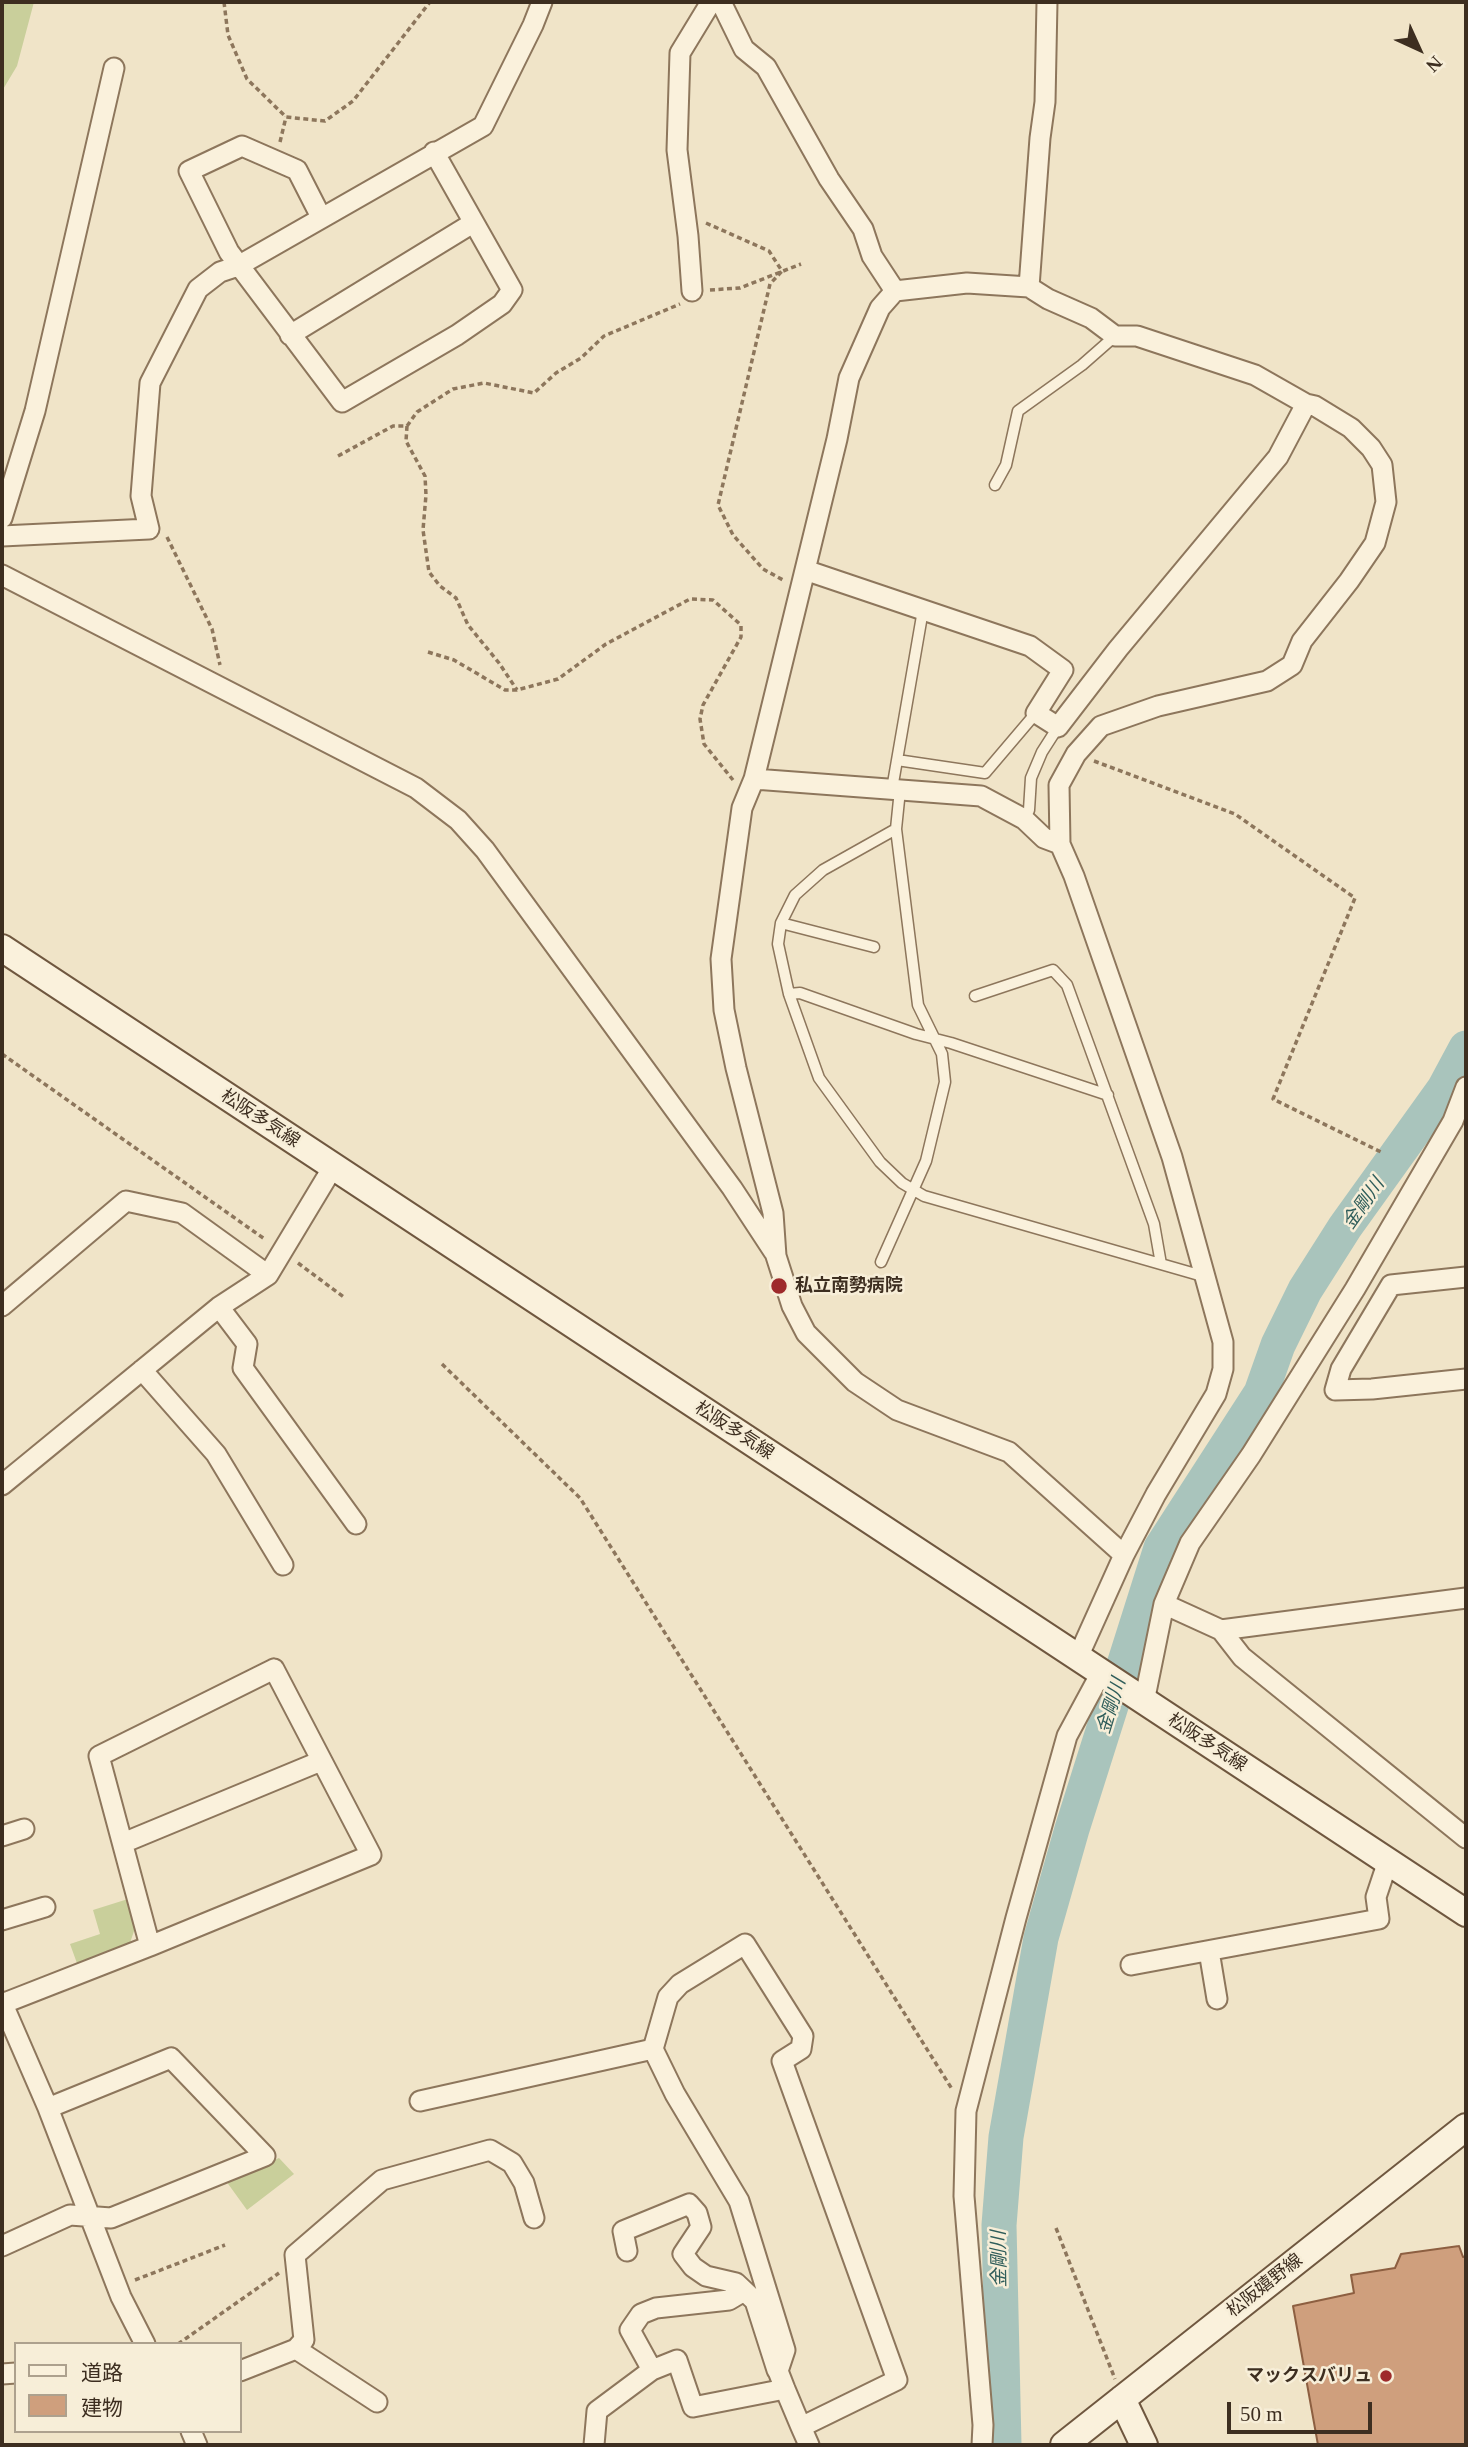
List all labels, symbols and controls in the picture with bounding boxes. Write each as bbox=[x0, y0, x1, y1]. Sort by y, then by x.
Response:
north arrow bbox=[1384, 14, 1454, 84]
text: N bbox=[1422, 52, 1446, 76]
street label: 松阪多気線 bbox=[216, 1085, 304, 1153]
water label: 金剛川 bbox=[1338, 1174, 1390, 1234]
place label: 私立南勢病院 bbox=[795, 1275, 903, 1297]
marker: 私立南勢病院 bbox=[769, 1276, 789, 1296]
street label: 松阪多気線 bbox=[690, 1397, 778, 1465]
water label: 金剛川 bbox=[1093, 1675, 1131, 1737]
street label: 松阪多気線 bbox=[1163, 1709, 1251, 1777]
water label: 金剛川 bbox=[988, 2230, 1012, 2288]
street label: 松阪嬉野線 bbox=[1223, 2250, 1307, 2322]
legend bbox=[14, 2342, 242, 2433]
text: 道路 bbox=[81, 2361, 123, 2385]
place label: マックスバリュ bbox=[1246, 2365, 1372, 2387]
marker: マックスバリュ bbox=[1378, 2368, 1394, 2384]
scale bar bbox=[1230, 2388, 1375, 2432]
text: 建物 bbox=[81, 2396, 123, 2420]
text: 50 m bbox=[1240, 2402, 1283, 2426]

